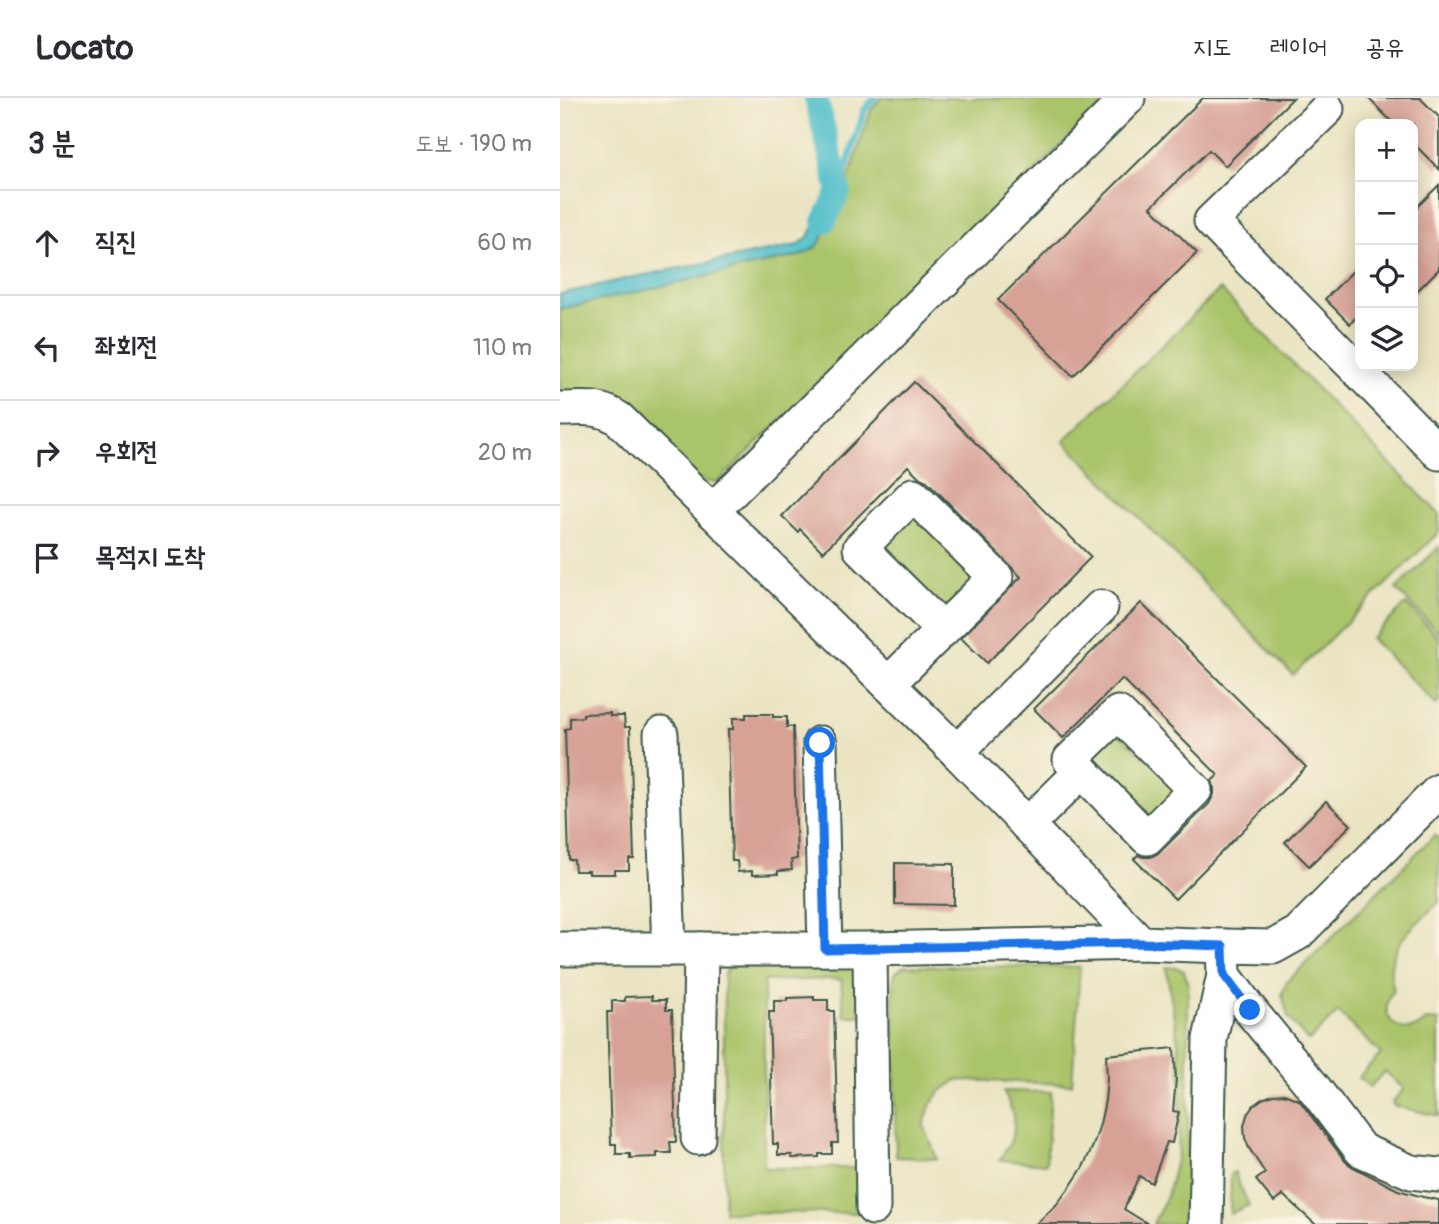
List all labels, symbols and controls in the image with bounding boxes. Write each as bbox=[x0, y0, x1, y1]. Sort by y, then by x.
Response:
text: Locato bbox=[35, 28, 133, 69]
text: 지도 bbox=[1193, 33, 1231, 62]
text: 레이어 bbox=[1269, 33, 1327, 62]
text: 공유 bbox=[1365, 33, 1404, 62]
map controls bbox=[1355, 119, 1418, 371]
button: + bbox=[1355, 119, 1418, 182]
text: 3 분 bbox=[28, 125, 75, 162]
text: 도보 · 190 m bbox=[416, 129, 532, 158]
button: − bbox=[1355, 182, 1418, 245]
icon: ahead bbox=[28, 224, 66, 262]
text: 직진 bbox=[95, 226, 137, 258]
text: 60 m bbox=[477, 228, 532, 257]
button: locate bbox=[1355, 245, 1418, 308]
button: layers bbox=[1355, 308, 1418, 371]
icon: left bbox=[28, 329, 66, 367]
text: 좌회전 bbox=[95, 331, 158, 363]
text: 110 m bbox=[473, 333, 532, 362]
icon: right bbox=[28, 434, 66, 472]
text: 우회전 bbox=[95, 436, 158, 468]
text: 20 m bbox=[478, 438, 532, 467]
icon: arrive bbox=[28, 539, 66, 577]
text: 목적지 도착 bbox=[95, 541, 205, 573]
route start bbox=[804, 727, 835, 758]
route end bbox=[1234, 994, 1265, 1025]

